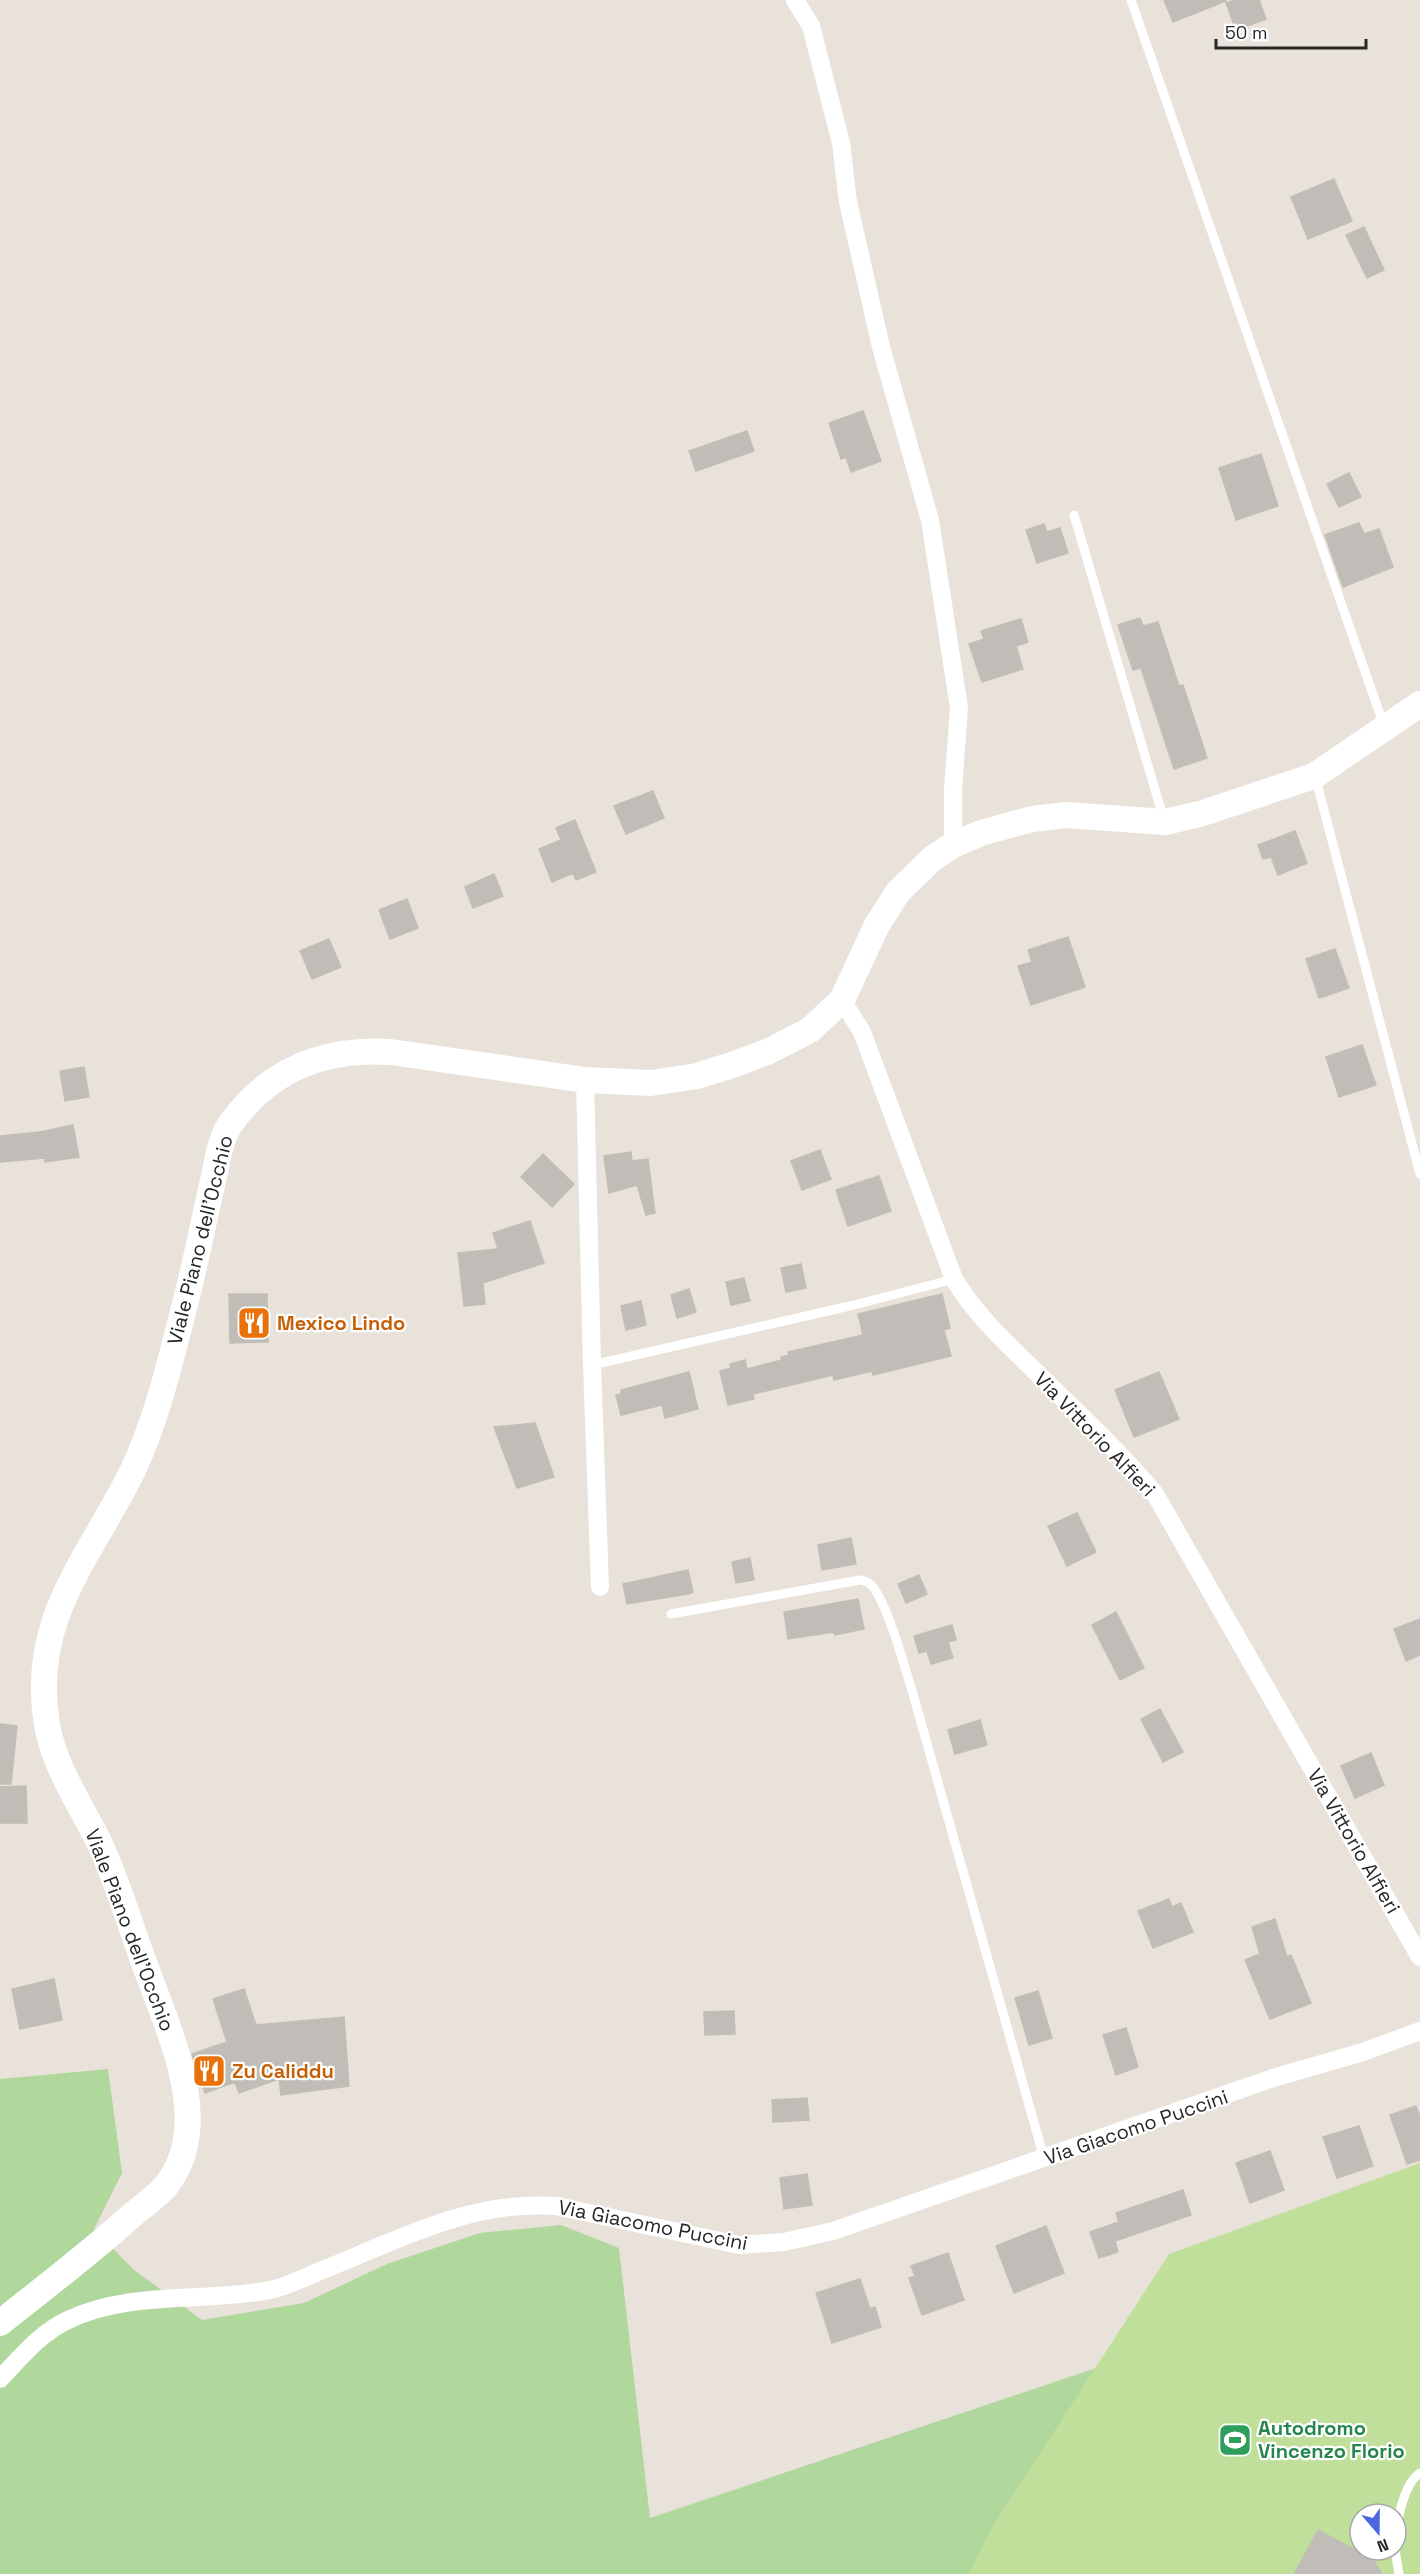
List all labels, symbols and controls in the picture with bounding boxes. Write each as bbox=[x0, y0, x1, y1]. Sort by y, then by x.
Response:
scale bar bbox=[1216, 12, 1366, 50]
text: 50 m bbox=[1225, 21, 1267, 44]
street label: Viale Piano dell'Occhio bbox=[161, 1133, 239, 1347]
restaurant icon: Mexico Lindo bbox=[236, 1305, 272, 1341]
place label: Mexico Lindo bbox=[277, 1310, 405, 1336]
street label: Via Vittorio Alfieri bbox=[1029, 1366, 1161, 1502]
street label: Via Vittorio Alfieri bbox=[1302, 1764, 1406, 1918]
street label: Viale Piano dell'Occhio bbox=[79, 1825, 181, 2035]
restaurant icon: Zu Caliddu bbox=[191, 2053, 227, 2089]
place label: Zu Caliddu bbox=[232, 2058, 334, 2084]
street label: Via Giacomo Puccini bbox=[1041, 2083, 1231, 2171]
street label: Via Giacomo Puccini bbox=[556, 2194, 750, 2256]
place label: Autodromo Vincenzo Florio bbox=[1258, 2415, 1405, 2464]
sports icon: Autodromo Vincenzo Florio bbox=[1217, 2422, 1253, 2458]
north arrow bbox=[1348, 2502, 1408, 2562]
text: N bbox=[1374, 2534, 1392, 2557]

